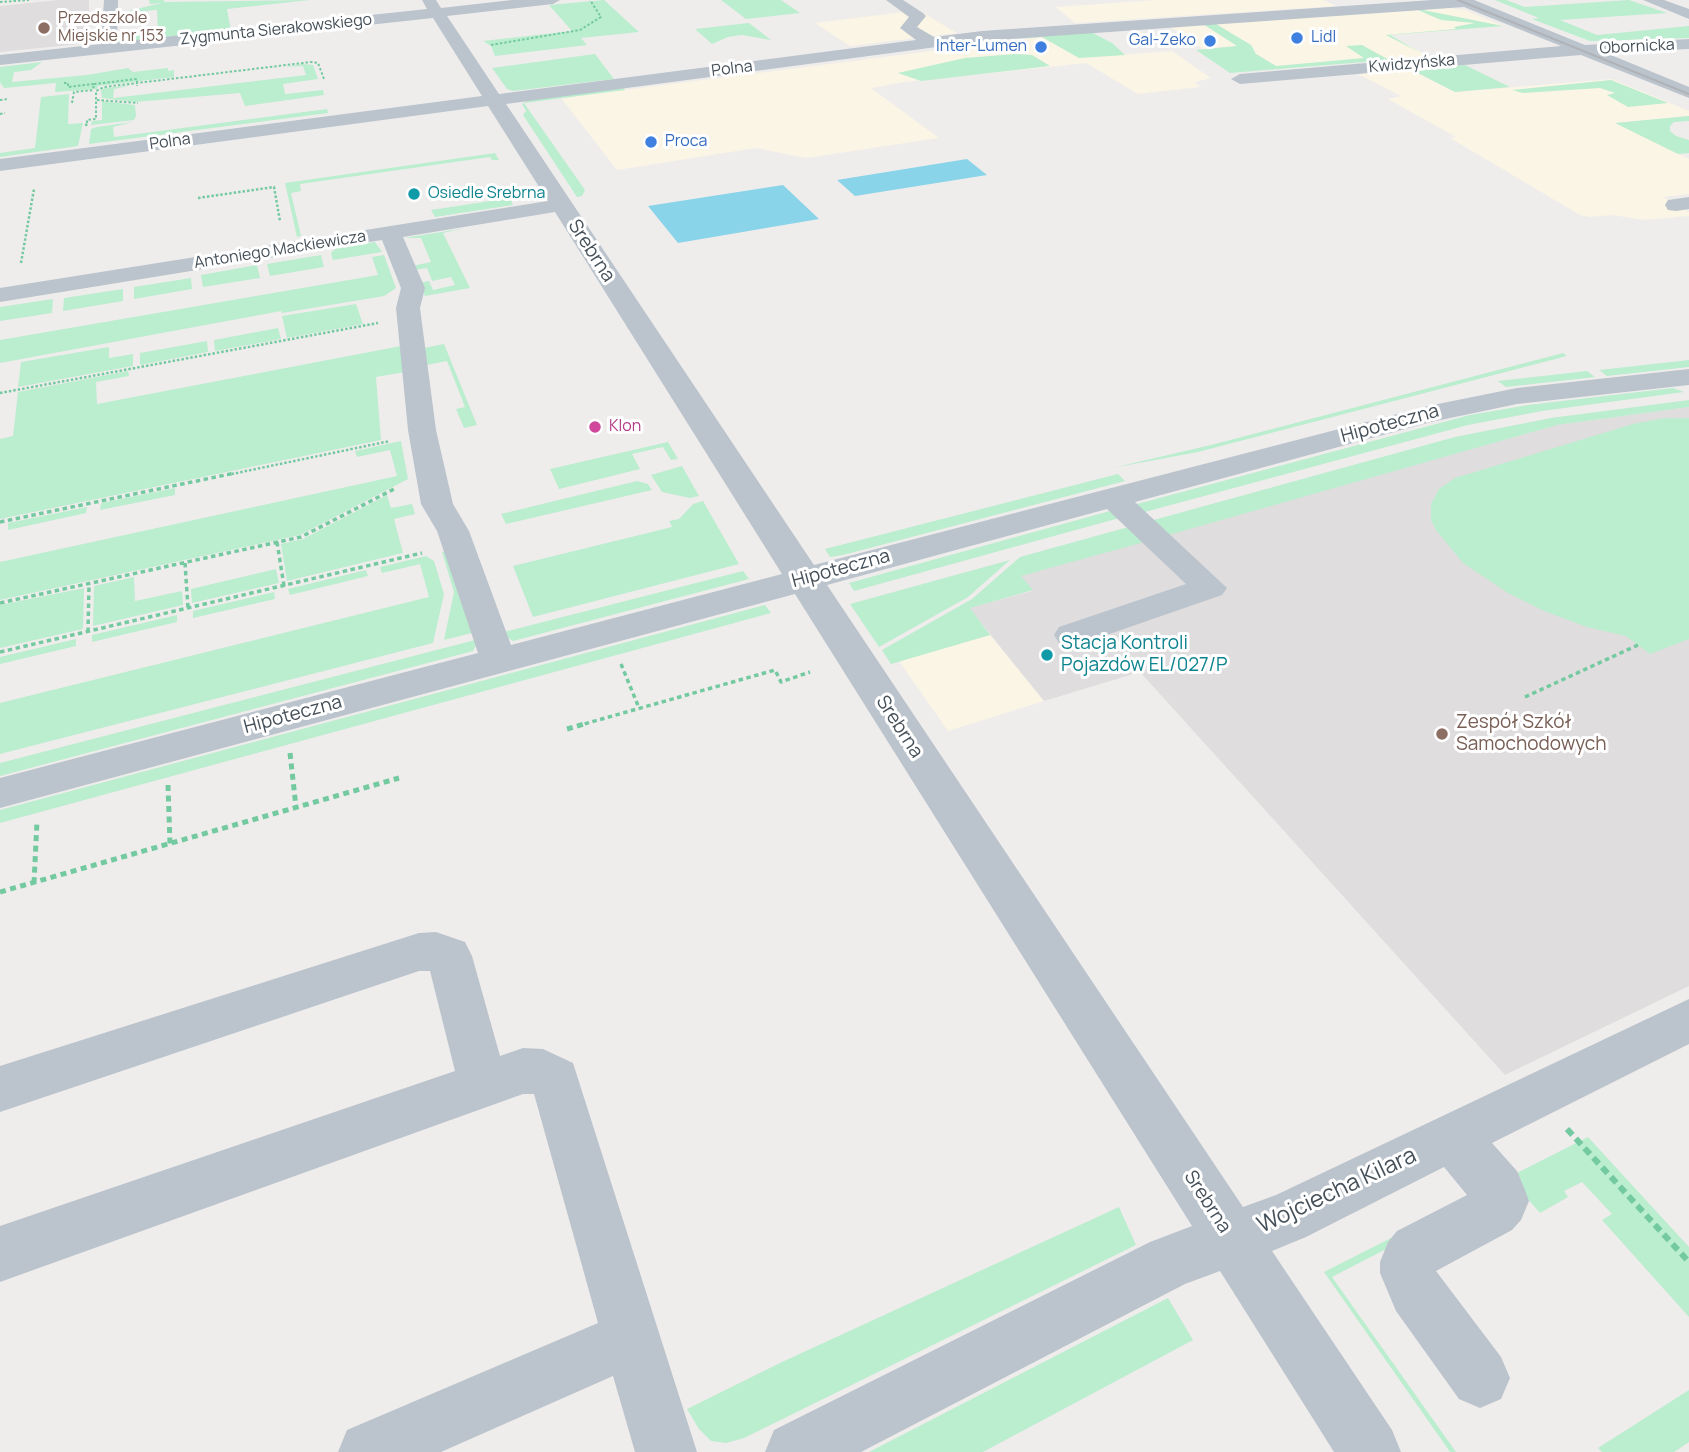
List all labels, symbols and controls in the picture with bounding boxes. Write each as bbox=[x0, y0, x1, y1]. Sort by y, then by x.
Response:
place label: Przedszkole Miejskie nr 153 bbox=[58, 9, 164, 47]
street label: Zygmunta Sierakowskiego bbox=[179, 10, 373, 50]
marker: Przedszkole Miejskie nr 153 bbox=[36, 20, 52, 36]
place label: Lidl bbox=[1311, 28, 1336, 48]
marker: Lidl bbox=[1289, 30, 1305, 46]
place label: Gal-Zeko bbox=[1129, 31, 1196, 51]
marker: Gal-Zeko bbox=[1202, 33, 1218, 49]
street label: Obornicka bbox=[1599, 35, 1675, 59]
place label: Inter-Lumen bbox=[936, 37, 1027, 57]
marker: Inter-Lumen bbox=[1033, 39, 1049, 55]
street label: Kwidzyńska bbox=[1368, 51, 1456, 77]
street label: Polna bbox=[710, 57, 754, 81]
street label: Polna bbox=[148, 130, 192, 154]
place label: Proca bbox=[665, 132, 707, 152]
marker: Proca bbox=[643, 134, 659, 150]
place label: Osiedle Srebrna bbox=[428, 184, 545, 204]
marker: Osiedle Srebrna bbox=[406, 186, 422, 202]
street label: Srebrna bbox=[563, 216, 619, 286]
street label: Antoniego Mackiewicza bbox=[193, 227, 367, 273]
street label: Hipoteczna bbox=[1338, 400, 1442, 448]
place label: Klon bbox=[609, 417, 641, 437]
marker: Klon bbox=[587, 419, 603, 435]
street label: Hipoteczna bbox=[789, 545, 893, 593]
place label: Stacja Kontroli Pojazdów EL/027/P bbox=[1061, 633, 1227, 677]
marker: Stacja Kontroli Pojazdów EL/027/P bbox=[1039, 647, 1055, 663]
street label: Hipoteczna bbox=[241, 691, 345, 739]
street label: Srebrna bbox=[871, 692, 927, 762]
place label: Zespół Szkół Samochodowych bbox=[1456, 712, 1607, 756]
marker: Zespół Szkół Samochodowych bbox=[1434, 726, 1450, 742]
street label: Wojciecha Kilara bbox=[1253, 1142, 1421, 1240]
street label: Srebrna bbox=[1179, 1167, 1235, 1237]

